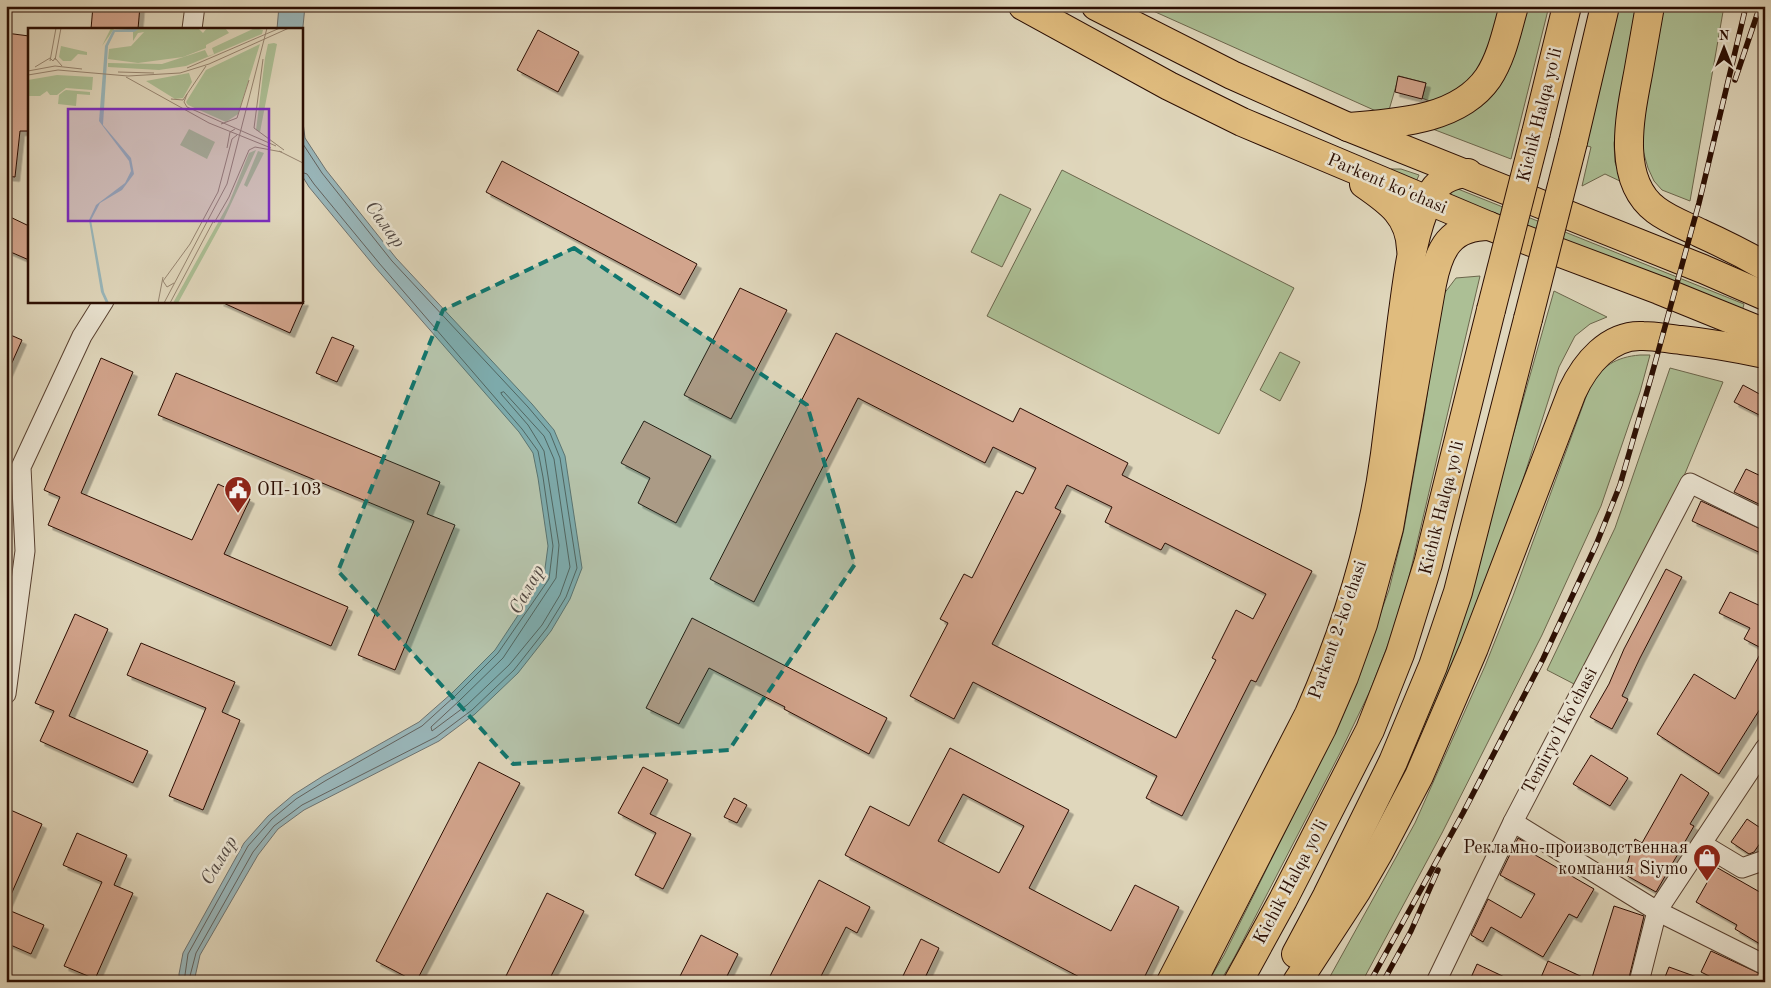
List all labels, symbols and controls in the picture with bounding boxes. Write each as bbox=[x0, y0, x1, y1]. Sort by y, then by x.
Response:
north arrow bbox=[1698, 22, 1748, 72]
inset map bbox=[28, 28, 302, 302]
text: N bbox=[1719, 29, 1730, 43]
street label: Kichik Halqa yo'li bbox=[1515, 46, 1565, 184]
street label: Parkent ko'chasi bbox=[1324, 151, 1450, 217]
water label: Салар bbox=[360, 198, 408, 252]
street label: Kichik Halqa yo'li bbox=[1417, 439, 1467, 577]
public building icon: ОП-103 bbox=[223, 475, 253, 514]
place label: ОП-103 bbox=[257, 481, 322, 499]
street label: Parkent 2-ko'chasi bbox=[1306, 558, 1370, 702]
water label: Салар bbox=[507, 562, 549, 618]
street label: Temiryo'l ko'chasi bbox=[1519, 665, 1601, 797]
street label: Kichik Halqa yo'li bbox=[1251, 817, 1331, 947]
water label: Салар bbox=[198, 833, 242, 889]
place label: Рекламно-производственная компания Siymo bbox=[1463, 839, 1688, 878]
shop icon: Рекламно-производственная компания Siymo bbox=[1692, 843, 1722, 882]

